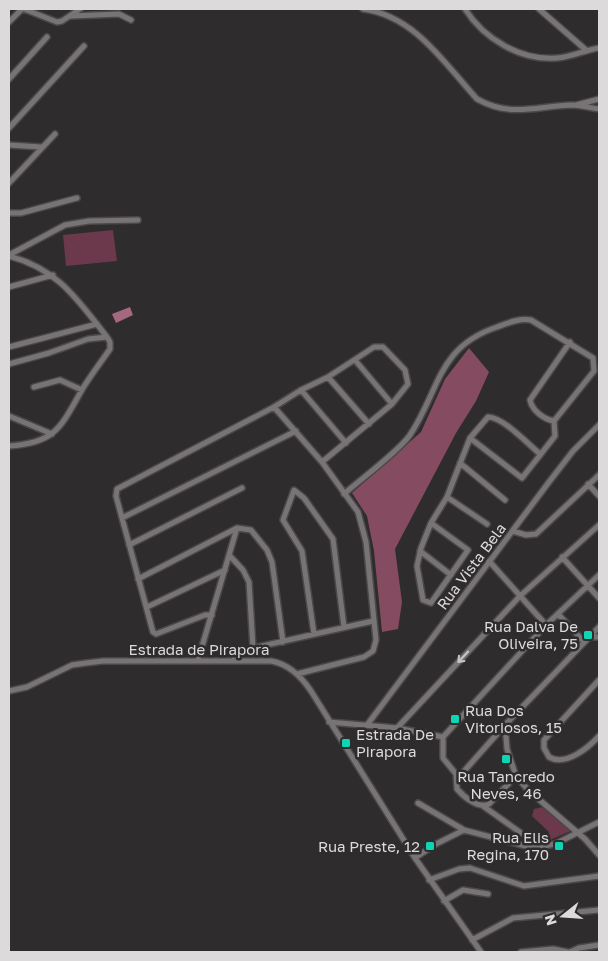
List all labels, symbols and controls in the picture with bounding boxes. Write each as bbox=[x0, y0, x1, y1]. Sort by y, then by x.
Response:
street label: Rua Vista Bela bbox=[433, 519, 509, 613]
place label: Rua Dalva De Oliveira, 75 bbox=[484, 617, 578, 652]
marker: Rua Dalva De Oliveira, 75 bbox=[582, 629, 594, 641]
street label: Estrada de Pirapora bbox=[129, 640, 269, 658]
one-way arrow bbox=[457, 650, 469, 663]
place label: Rua Dos Vitoriosos, 15 bbox=[465, 701, 562, 736]
marker: Rua Dos Vitoriosos, 15 bbox=[449, 713, 461, 725]
place label: Estrada De Pirapora bbox=[356, 725, 434, 760]
marker: Estrada De Pirapora bbox=[340, 737, 352, 749]
marker: Rua Tancredo Neves, 46 bbox=[500, 753, 512, 765]
place label: Rua Tancredo Neves, 46 bbox=[457, 767, 555, 802]
place label: Rua Elis Regina, 170 bbox=[467, 828, 549, 863]
place label: Rua Preste, 12 bbox=[318, 837, 420, 855]
marker: Rua Preste, 12 bbox=[424, 840, 436, 852]
marker: Rua Elis Regina, 170 bbox=[553, 840, 565, 852]
north arrow bbox=[538, 891, 588, 941]
text: N bbox=[540, 912, 560, 928]

